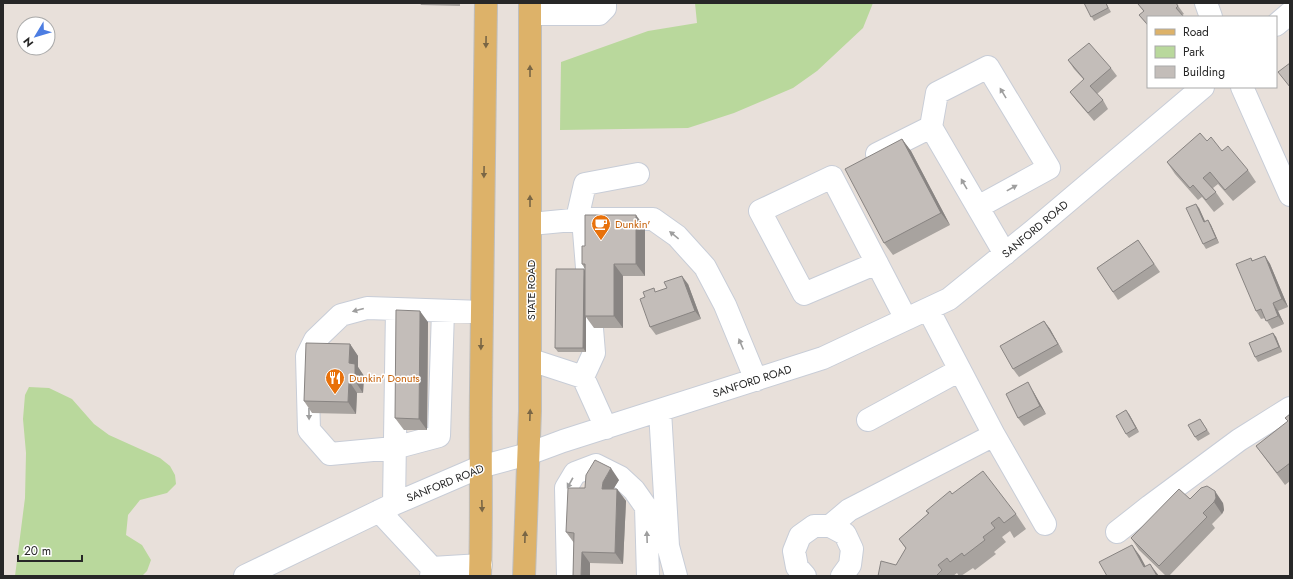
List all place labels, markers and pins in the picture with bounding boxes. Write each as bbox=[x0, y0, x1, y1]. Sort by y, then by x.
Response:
cafe icon: Dunkin' bbox=[590, 213, 612, 241]
place label: Dunkin' bbox=[615, 216, 650, 232]
restaurant icon: Dunkin' Donuts bbox=[324, 367, 346, 395]
place label: Dunkin' Donuts bbox=[349, 370, 420, 386]

